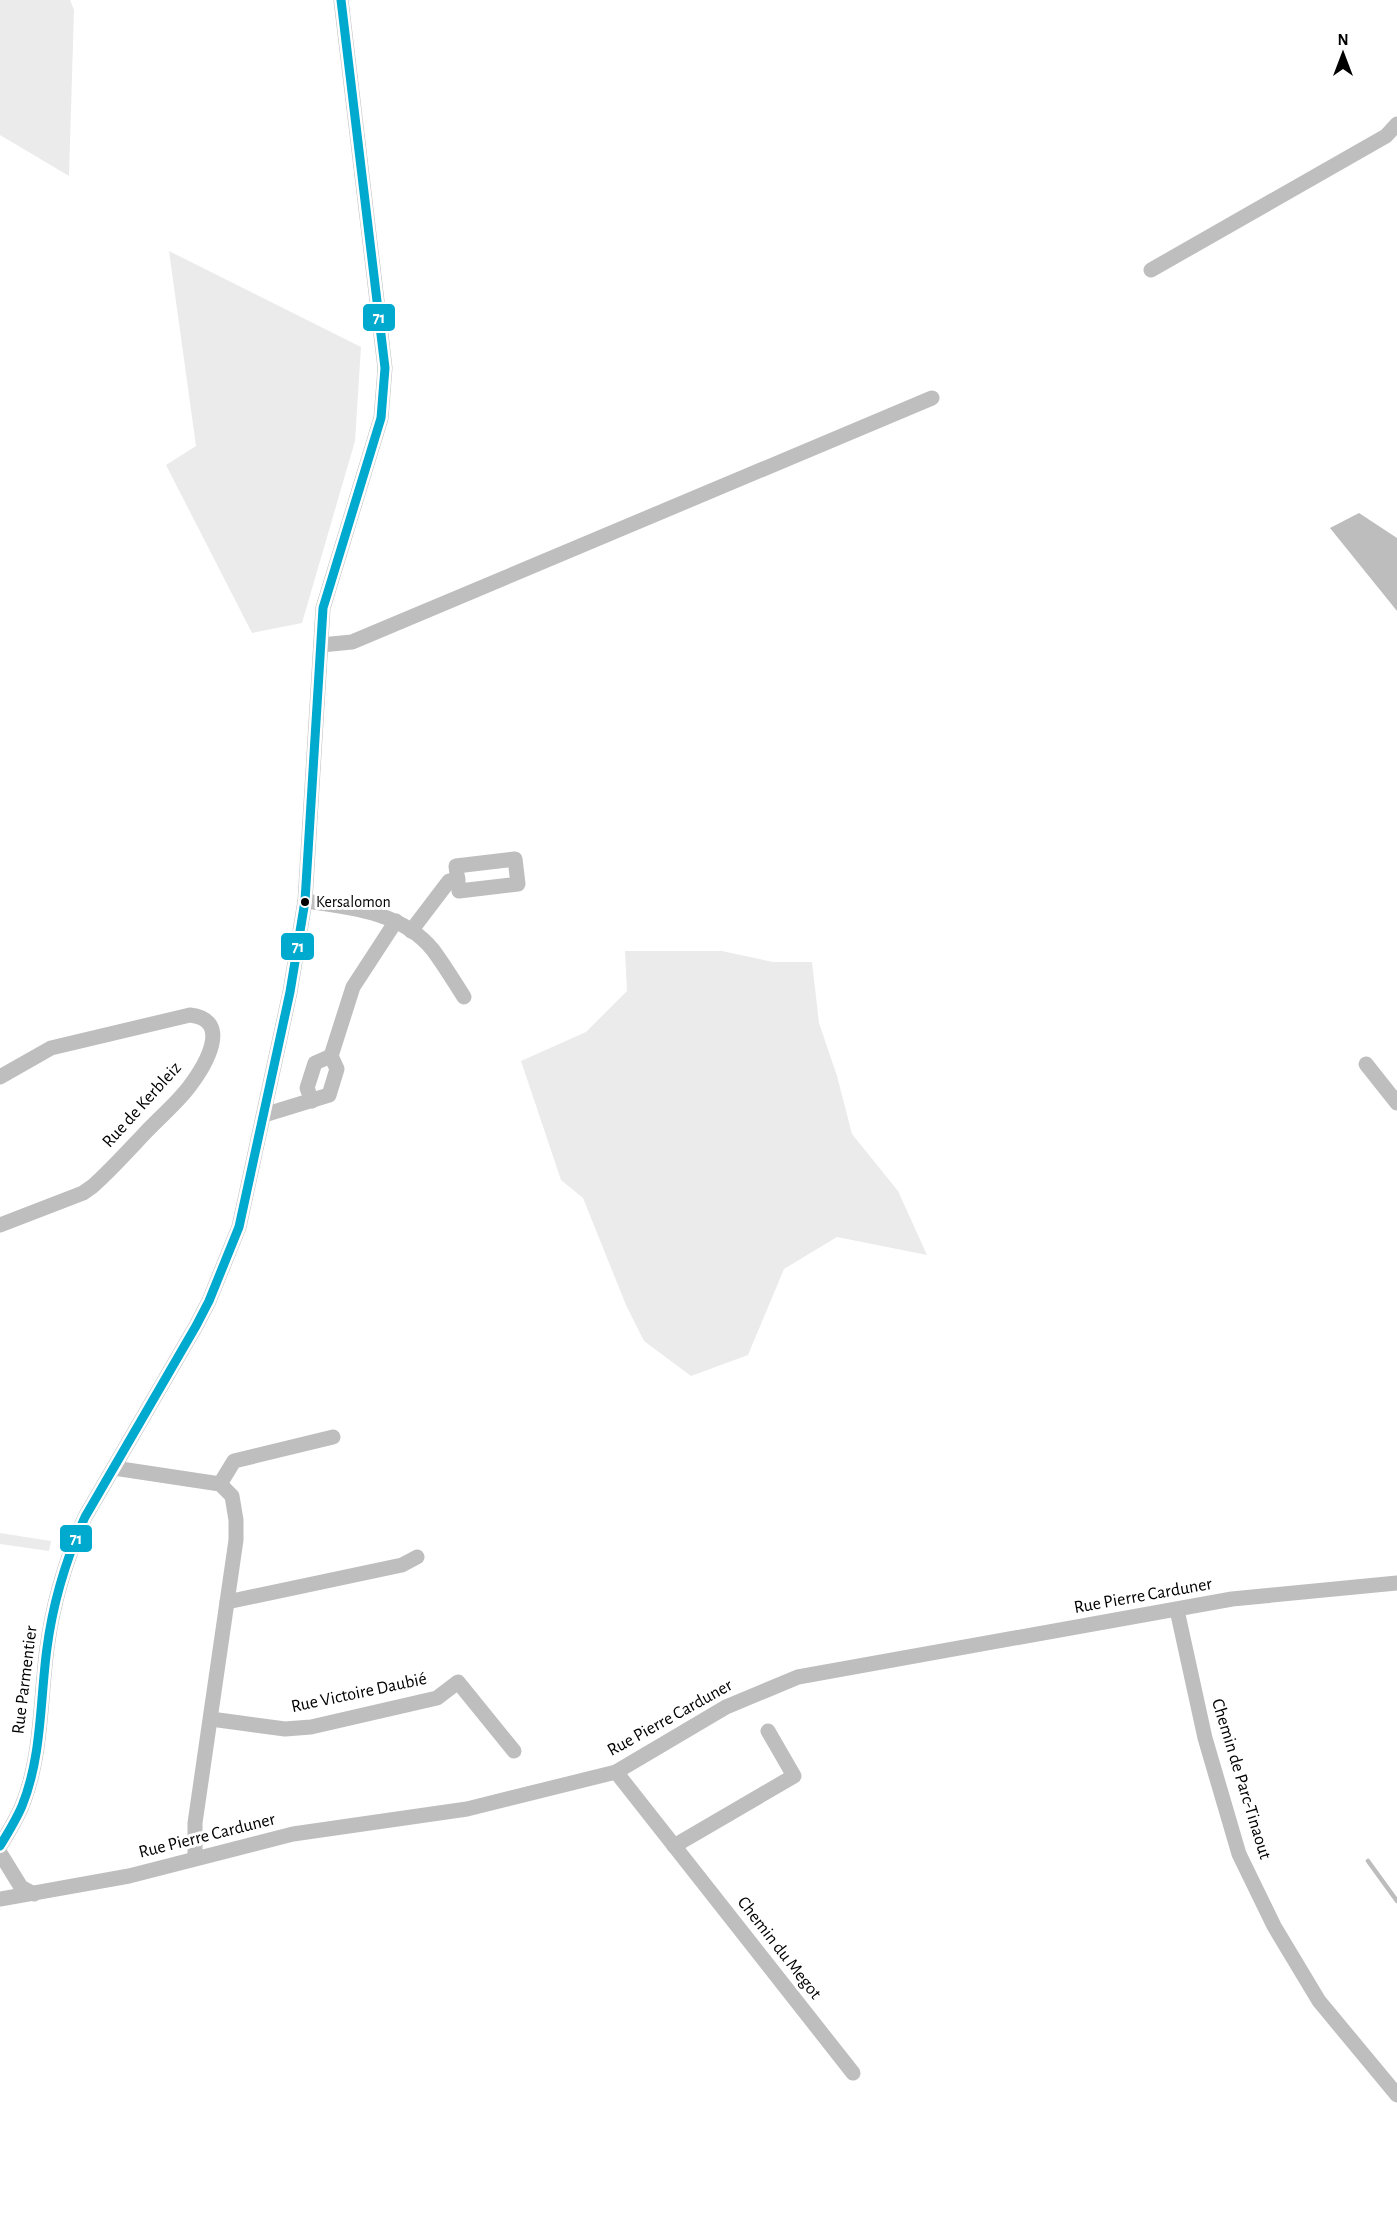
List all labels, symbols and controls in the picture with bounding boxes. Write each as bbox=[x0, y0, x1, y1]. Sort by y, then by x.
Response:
north arrow bbox=[1313, 24, 1373, 84]
text: N bbox=[1337, 32, 1349, 48]
line badge: 71 bbox=[362, 303, 396, 332]
text: 71 bbox=[373, 310, 385, 326]
place label: Kersalomon bbox=[316, 894, 391, 910]
marker: Kersalomon bbox=[299, 896, 311, 908]
line badge: 71 bbox=[280, 932, 315, 961]
text: 71 bbox=[292, 939, 304, 955]
street label: Rue de Kerbleiz bbox=[99, 1059, 185, 1151]
line badge: 71 bbox=[59, 1524, 93, 1553]
text: 71 bbox=[70, 1531, 82, 1547]
street label: Rue Pierre Carduner bbox=[1073, 1575, 1214, 1617]
street label: Rue Parmentier bbox=[9, 1625, 41, 1735]
street label: Rue Victoire Daubié bbox=[289, 1670, 429, 1716]
street label: Rue Pierre Carduner bbox=[604, 1676, 736, 1760]
street label: Chemin de Parc-Tinaout bbox=[1208, 1697, 1274, 1862]
street label: Rue Pierre Carduner bbox=[137, 1810, 277, 1862]
street label: Chemin du Megot bbox=[733, 1893, 825, 2003]

